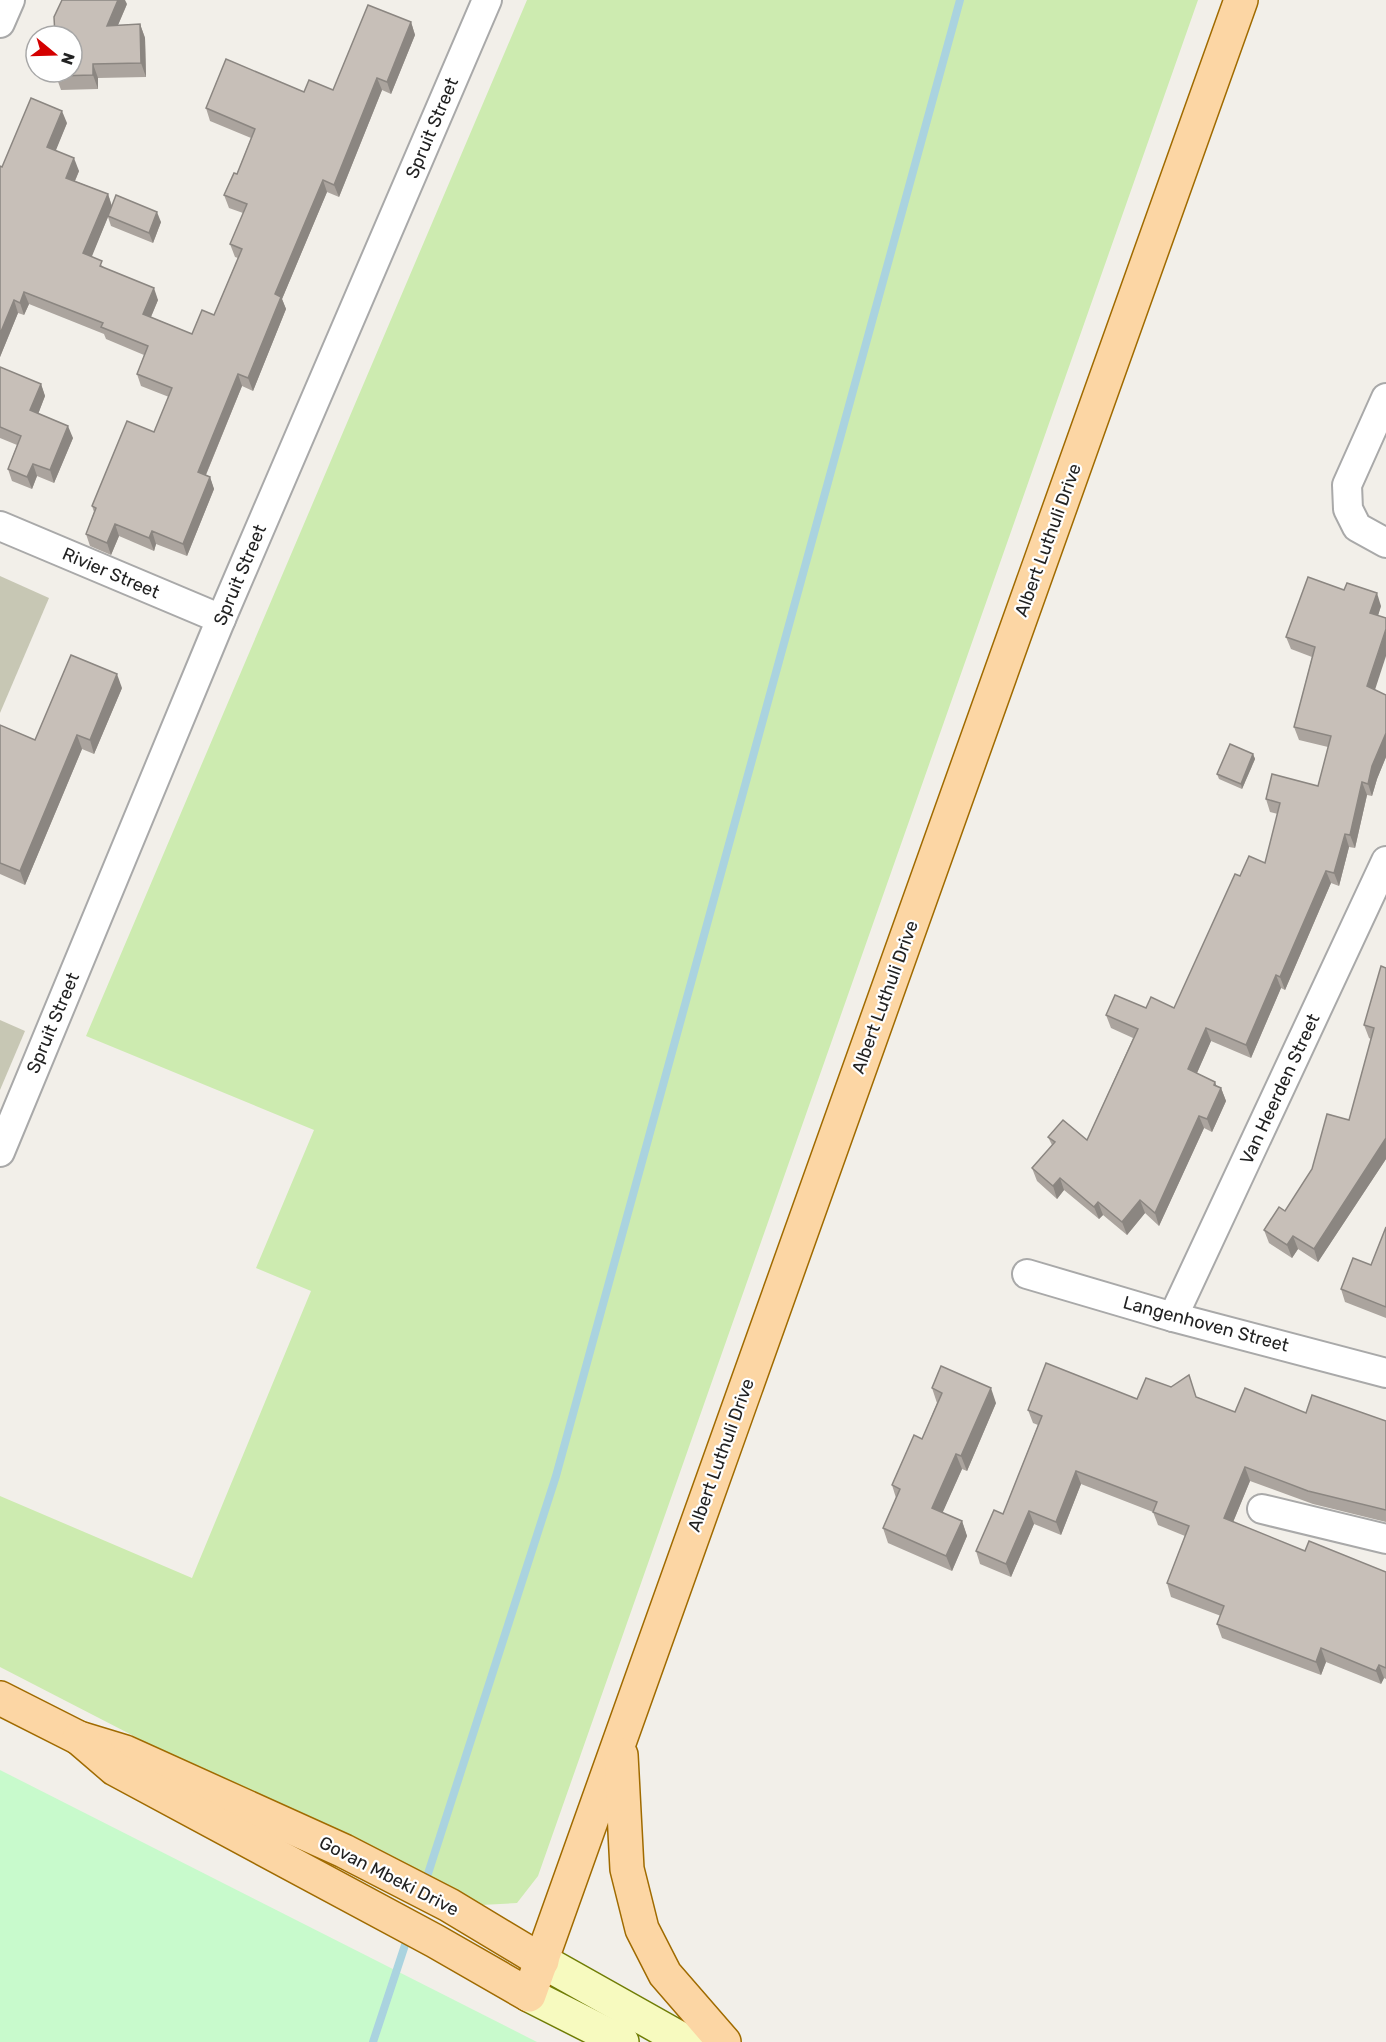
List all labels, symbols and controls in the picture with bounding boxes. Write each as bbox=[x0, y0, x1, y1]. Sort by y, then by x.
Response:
north arrow bbox=[24, 24, 84, 84]
text: N bbox=[57, 50, 79, 67]
street label: Spruit Street bbox=[401, 74, 463, 182]
street label: Albert Luthuli Drive bbox=[1010, 460, 1086, 620]
street label: Spruit Street bbox=[209, 521, 271, 629]
street label: Rivier Street bbox=[59, 543, 163, 603]
street label: Albert Luthuli Drive bbox=[847, 917, 923, 1077]
street label: Spruit Street bbox=[22, 969, 84, 1077]
street label: Van Heerden Street bbox=[1235, 1010, 1325, 1168]
street label: Langenhoven Street bbox=[1121, 1291, 1291, 1357]
street label: Albert Luthuli Drive bbox=[683, 1375, 759, 1535]
street label: Govan Mbeki Drive bbox=[316, 1831, 462, 1921]

